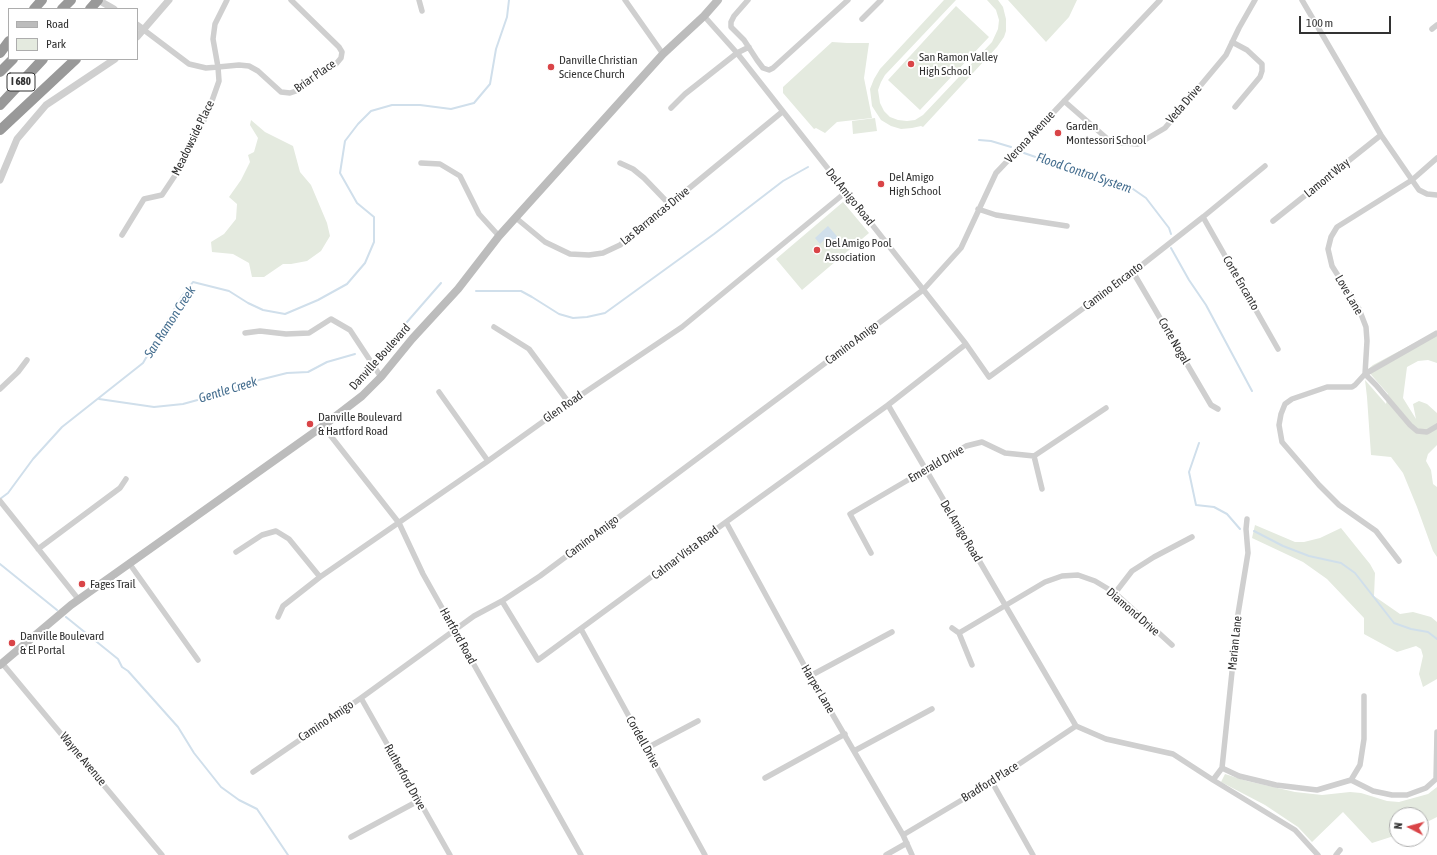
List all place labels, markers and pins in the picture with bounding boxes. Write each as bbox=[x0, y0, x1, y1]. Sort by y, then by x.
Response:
place label: San Ramon Valley High School bbox=[919, 50, 998, 78]
place label: Danville Christian Science Church bbox=[559, 53, 638, 81]
marker: San Ramon Valley High School bbox=[906, 59, 916, 69]
marker: Danville Christian Science Church bbox=[546, 62, 556, 72]
place label: Garden Montessori School bbox=[1066, 119, 1146, 147]
marker: Garden Montessori School bbox=[1053, 128, 1063, 138]
place label: Del Amigo High School bbox=[889, 170, 941, 198]
marker: Del Amigo High School bbox=[876, 179, 886, 189]
place label: Del Amigo Pool Association bbox=[825, 236, 892, 264]
marker: Del Amigo Pool Association bbox=[812, 245, 822, 255]
place label: Danville Boulevard & Hartford Road bbox=[318, 410, 402, 438]
marker: Danville Boulevard & Hartford Road bbox=[305, 419, 315, 429]
place label: Fages Trail bbox=[90, 577, 136, 591]
marker: Fages Trail bbox=[77, 579, 87, 589]
place label: Danville Boulevard & El Portal bbox=[20, 629, 104, 657]
marker: Danville Boulevard & El Portal bbox=[7, 638, 17, 648]

